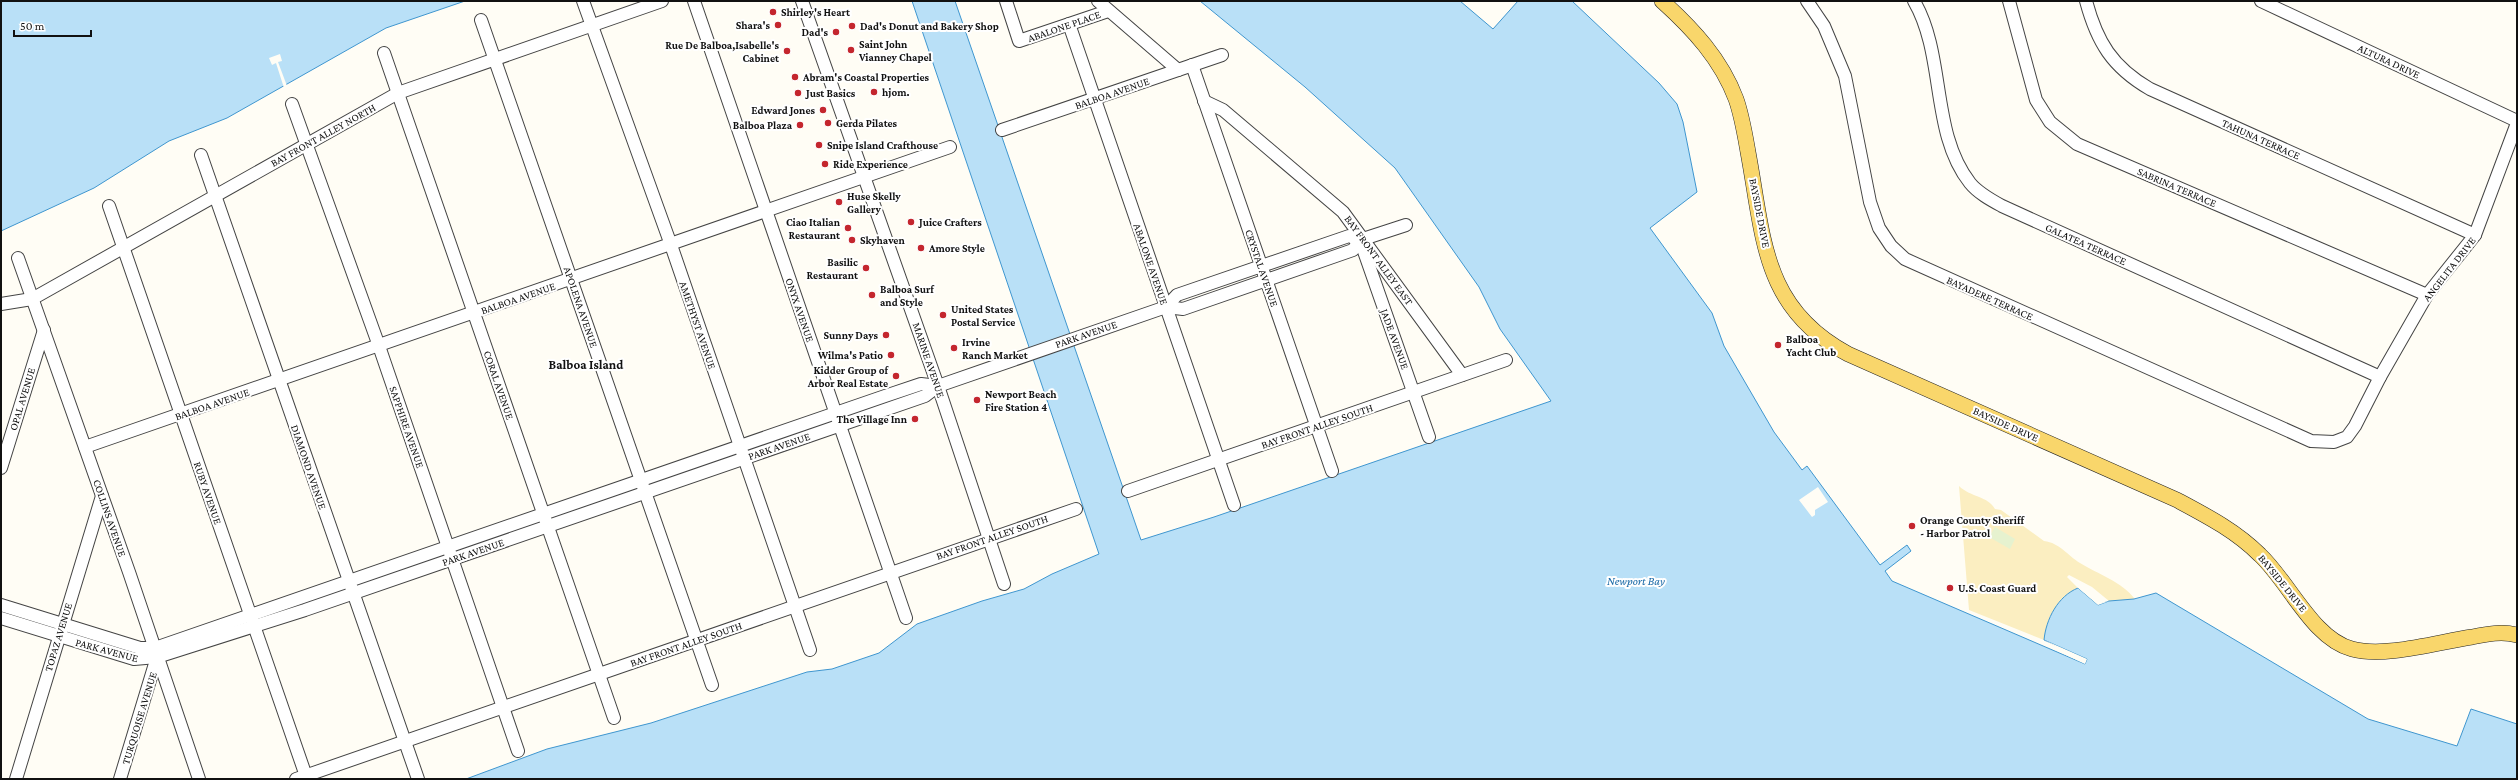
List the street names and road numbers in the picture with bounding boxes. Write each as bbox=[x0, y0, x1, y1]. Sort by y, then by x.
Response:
street label: ABALONE PLACE bbox=[1026, 8, 1102, 44]
street label: ALTURA DRIVE bbox=[2356, 41, 2422, 81]
street label: BALBOA AVENUE bbox=[1073, 75, 1151, 111]
street label: BAY FRONT ALLEY NORTH bbox=[268, 101, 378, 169]
street label: TAHUNA TERRACE bbox=[2220, 116, 2302, 162]
street label: SABRINA TERRACE bbox=[2136, 165, 2218, 209]
street label: BAYSIDE DRIVE bbox=[1747, 177, 1773, 249]
street label: BAY FRONT ALLEY EAST bbox=[1342, 213, 1416, 307]
street label: GALATEA TERRACE bbox=[2044, 221, 2128, 267]
street label: ABALONE AVENUE bbox=[1131, 222, 1171, 306]
street label: CRYSTAL AVENUE bbox=[1243, 228, 1281, 308]
street label: ANGELITA DRIVE bbox=[2420, 234, 2478, 304]
street label: APOLENA AVENUE bbox=[562, 265, 600, 349]
street label: BAYADERE TERRACE bbox=[1945, 274, 2035, 322]
street label: ONYX AVENUE bbox=[783, 276, 817, 344]
street label: BALBOA AVENUE bbox=[479, 280, 557, 316]
street label: AMETHYST AVENUE bbox=[677, 280, 719, 370]
street label: JADE AVENUE bbox=[1377, 306, 1412, 371]
street label: PARK AVENUE bbox=[1054, 318, 1118, 350]
street label: MARINE AVENUE bbox=[911, 321, 947, 399]
street label: CORAL AVENUE bbox=[482, 349, 516, 421]
street label: OPAL AVENUE bbox=[7, 366, 37, 432]
street label: SAPPHIRE AVENUE bbox=[387, 385, 427, 470]
street label: BALBOA AVENUE bbox=[173, 386, 251, 422]
street label: BAY FRONT ALLEY SOUTH bbox=[1259, 401, 1375, 451]
street label: BAYSIDE DRIVE bbox=[1971, 404, 2041, 444]
street label: DIAMOND AVENUE bbox=[289, 423, 329, 511]
street label: PARK AVENUE bbox=[747, 430, 811, 462]
street label: RUBY AVENUE bbox=[192, 460, 224, 526]
street label: COLLINS AVENUE bbox=[91, 478, 129, 558]
street label: BAY FRONT ALLEY SOUTH bbox=[934, 512, 1050, 562]
street label: PARK AVENUE bbox=[441, 536, 505, 568]
street label: BAYSIDE DRIVE bbox=[2256, 552, 2310, 614]
street label: TOPAZ AVENUE bbox=[42, 601, 74, 673]
street label: BAY FRONT ALLEY SOUTH bbox=[628, 619, 744, 669]
street label: PARK AVENUE bbox=[74, 636, 140, 664]
street label: TURQUOISE AVENUE bbox=[119, 670, 159, 766]

